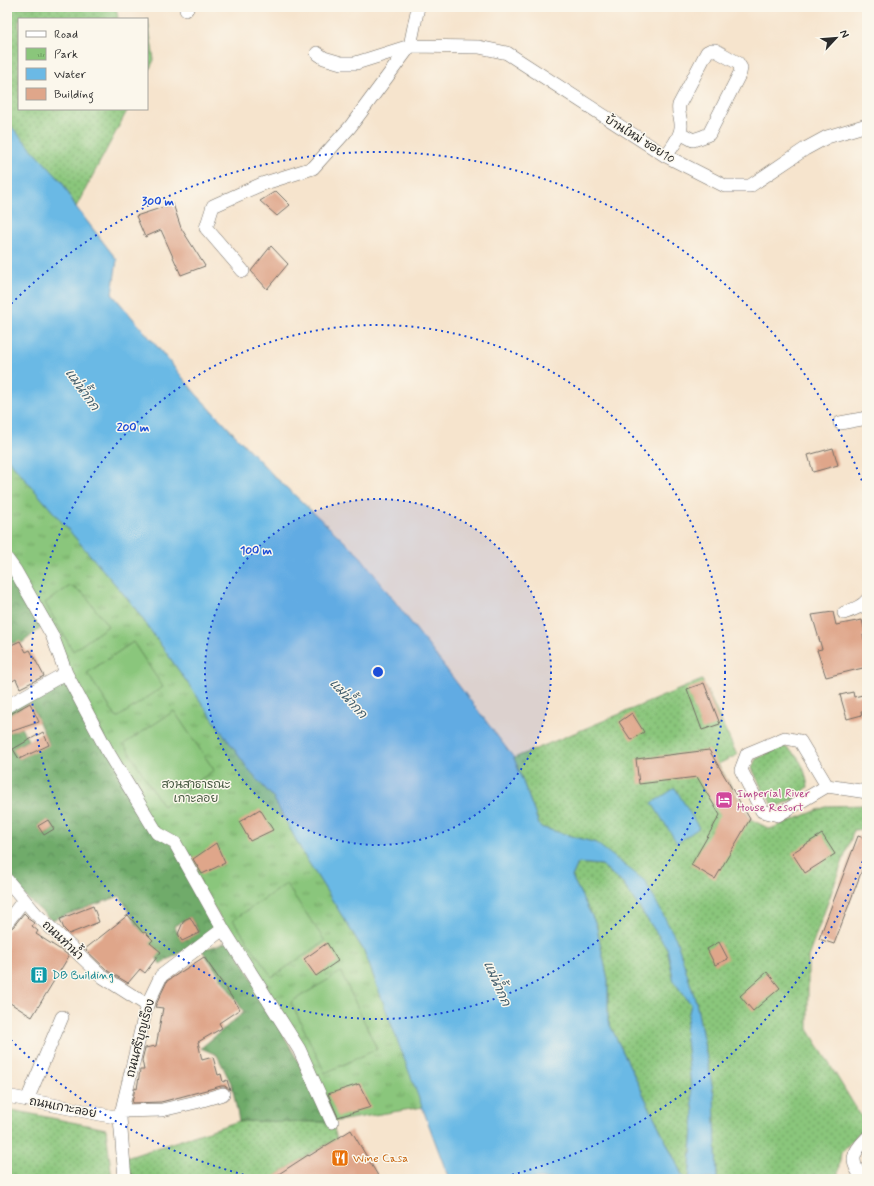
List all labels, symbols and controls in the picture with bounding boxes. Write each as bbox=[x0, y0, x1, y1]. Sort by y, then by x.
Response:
legend bbox=[18, 18, 148, 110]
north arrow bbox=[816, 18, 856, 58]
text: Road bbox=[54, 27, 78, 43]
text: N bbox=[836, 28, 852, 40]
text: Park bbox=[54, 47, 78, 63]
text: Water bbox=[54, 67, 86, 83]
text: Building bbox=[54, 87, 94, 104]
street label: บ้านใหม่ ซอย10 bbox=[601, 111, 678, 168]
text: 300 m bbox=[142, 194, 175, 210]
water label: แม่น้ำกก bbox=[61, 363, 107, 415]
text: 200 m bbox=[117, 420, 150, 436]
text: 100 m bbox=[240, 543, 273, 559]
centre of rings bbox=[371, 665, 385, 679]
water label: แม่น้ำกก bbox=[326, 672, 374, 723]
park label: สวนสาธารณะ เกาะลอย bbox=[162, 777, 231, 807]
place label: Imperial River House Resort bbox=[737, 786, 810, 816]
hotel icon: Imperial River House Resort bbox=[714, 790, 734, 810]
street label: ถนนท่าน้ำ bbox=[38, 915, 89, 964]
water label: แม่น้ำกก bbox=[479, 956, 519, 1009]
building icon: DB Building bbox=[29, 965, 49, 985]
place label: DB Building bbox=[52, 968, 114, 984]
street label: ถนนศรีบุญเรือง bbox=[122, 997, 159, 1079]
street label: ถนนเกาะลอย bbox=[28, 1094, 98, 1122]
restaurant icon: Wine Casa bbox=[330, 1148, 350, 1168]
place label: Wine Casa bbox=[353, 1151, 408, 1167]

